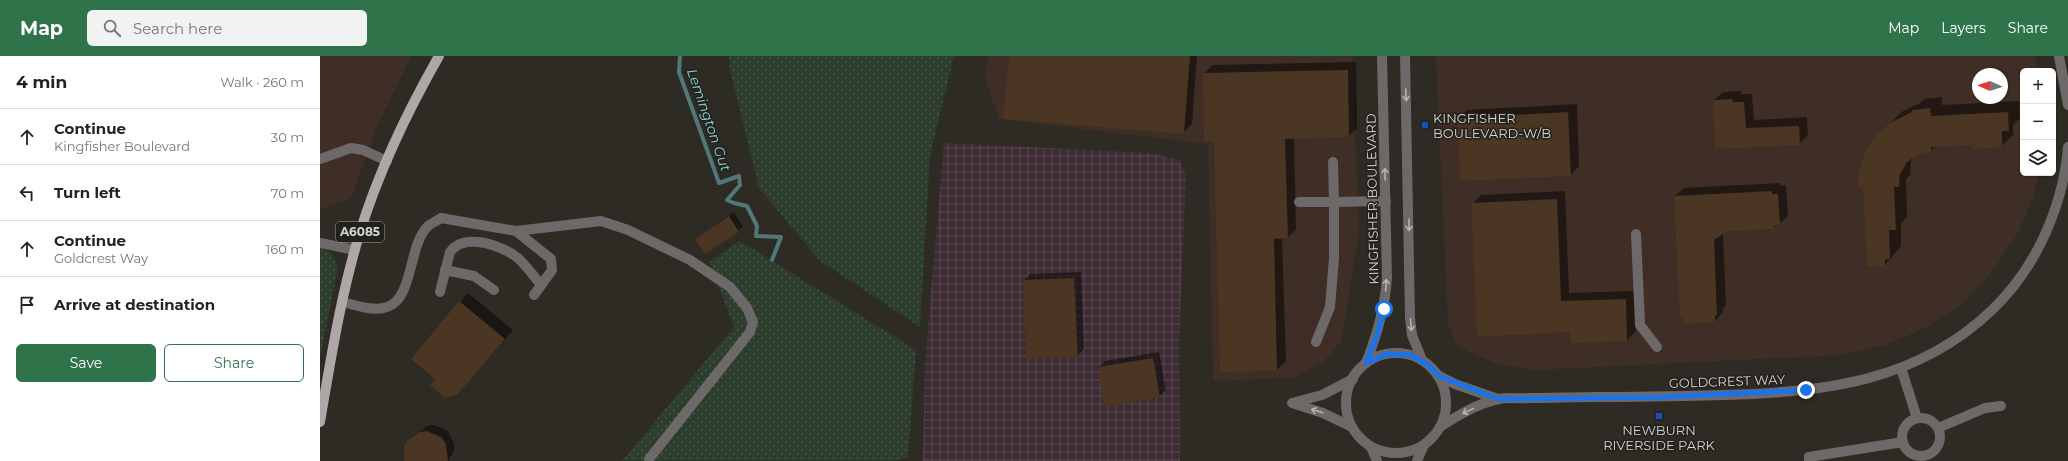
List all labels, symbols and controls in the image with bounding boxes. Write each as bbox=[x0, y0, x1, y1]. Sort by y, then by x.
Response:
search box bbox=[87, 10, 367, 46]
text: Map bbox=[20, 17, 63, 40]
icon: search bbox=[101, 17, 123, 39]
text: Search here bbox=[133, 19, 222, 38]
text: Map bbox=[1888, 19, 1919, 37]
text: Layers bbox=[1941, 19, 1986, 37]
text: Share bbox=[2008, 19, 2048, 37]
water label: Lemington Gut bbox=[683, 66, 735, 174]
north arrow bbox=[1972, 68, 2008, 104]
map controls bbox=[2020, 68, 2056, 176]
button: + bbox=[2020, 68, 2056, 104]
text: 4 min bbox=[16, 72, 67, 92]
text: Walk · 260 m bbox=[220, 74, 304, 90]
one-way arrow bbox=[1403, 88, 1410, 101]
button: − bbox=[2020, 104, 2056, 140]
place label: KINGFISHER BOULEVARD-W/B bbox=[1433, 110, 1551, 141]
street label: KINGFISHER BOULEVARD bbox=[1363, 113, 1381, 285]
text: Continue bbox=[54, 119, 126, 138]
marker: KINGFISHER BOULEVARD-W/B bbox=[1420, 120, 1430, 130]
icon: ahead bbox=[16, 126, 38, 148]
text: 30 m bbox=[271, 129, 304, 145]
text: Kingfisher Boulevard bbox=[54, 138, 190, 154]
button: layers bbox=[2020, 140, 2056, 176]
one-way arrow bbox=[1382, 168, 1389, 181]
icon: left bbox=[16, 182, 38, 204]
text: Turn left bbox=[54, 183, 121, 202]
text: 70 m bbox=[271, 185, 304, 201]
one-way arrow bbox=[1405, 218, 1413, 231]
road number: A6085 bbox=[336, 222, 384, 242]
text: Continue bbox=[54, 231, 126, 250]
icon: ahead bbox=[16, 238, 38, 260]
text: 160 m bbox=[266, 241, 304, 257]
text: Goldcrest Way bbox=[54, 250, 148, 266]
one-way arrow bbox=[1383, 279, 1390, 292]
icon: arrive bbox=[16, 294, 38, 316]
text: Arrive at destination bbox=[54, 295, 215, 314]
route start bbox=[1375, 300, 1393, 318]
one-way arrow bbox=[1407, 318, 1415, 331]
button: Save bbox=[16, 344, 156, 382]
button: Share bbox=[164, 344, 304, 382]
street label: GOLDCREST WAY bbox=[1669, 371, 1786, 391]
route end bbox=[1797, 381, 1815, 399]
one-way arrow bbox=[1311, 407, 1323, 415]
one-way arrow bbox=[1462, 408, 1474, 415]
marker: NEWBURN RIVERSIDE PARK bbox=[1654, 411, 1664, 421]
place label: NEWBURN RIVERSIDE PARK bbox=[1603, 422, 1716, 453]

